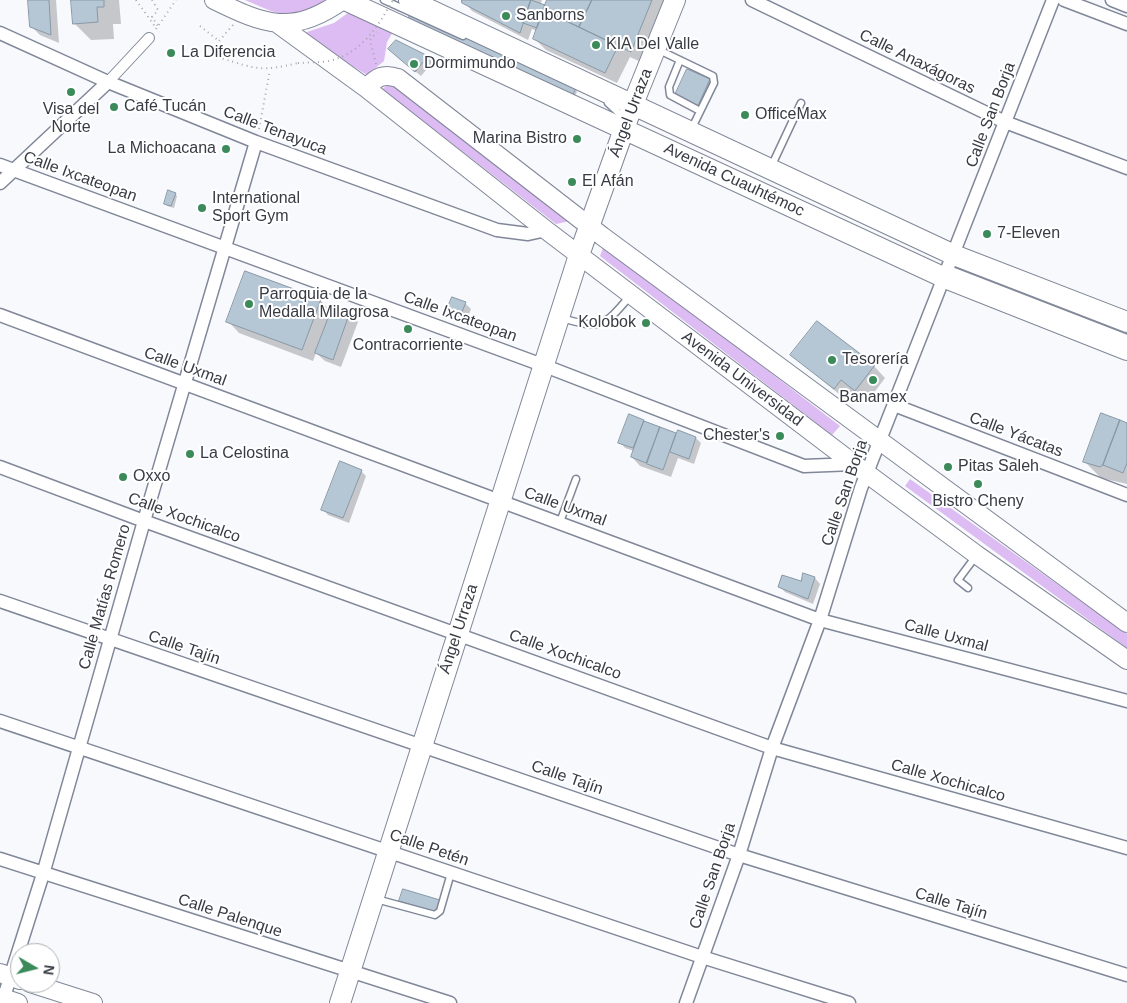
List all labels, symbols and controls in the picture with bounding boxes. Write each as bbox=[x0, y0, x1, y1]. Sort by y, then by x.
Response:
place label: Sanborns bbox=[516, 6, 584, 26]
marker: Sanborns bbox=[500, 10, 512, 22]
street label: Calle Anaxágoras bbox=[856, 26, 978, 98]
place label: KIA Del Valle bbox=[606, 35, 699, 55]
marker: KIA Del Valle bbox=[590, 39, 602, 51]
place label: La Diferencia bbox=[181, 43, 275, 63]
marker: La Diferencia bbox=[165, 47, 177, 59]
place label: Dormimundo bbox=[424, 54, 516, 74]
marker: Dormimundo bbox=[408, 58, 420, 70]
street label: Calle San Borja bbox=[962, 60, 1020, 170]
street label: Ángel Urraza bbox=[605, 66, 657, 160]
marker: Visa del Norte bbox=[65, 86, 77, 98]
place label: Café Tucán bbox=[124, 97, 206, 117]
place label: Visa del Norte bbox=[43, 100, 99, 138]
marker: Café Tucán bbox=[108, 101, 120, 113]
street label: Calle Tenayuca bbox=[220, 102, 330, 160]
place label: OfficeMax bbox=[755, 105, 827, 125]
marker: OfficeMax bbox=[739, 109, 751, 121]
place label: Marina Bistro bbox=[473, 129, 567, 149]
marker: Marina Bistro bbox=[571, 133, 583, 145]
place label: La Michoacana bbox=[107, 139, 216, 159]
street label: Avenida Cuauhtémoc bbox=[661, 139, 807, 221]
marker: La Michoacana bbox=[220, 143, 232, 155]
street label: Calle Ixcateopan bbox=[21, 148, 139, 206]
place label: El Afán bbox=[582, 172, 634, 192]
marker: El Afán bbox=[566, 176, 578, 188]
place label: International Sport Gym bbox=[212, 189, 300, 227]
marker: International Sport Gym bbox=[196, 202, 208, 214]
place label: 7-Eleven bbox=[997, 224, 1060, 244]
marker: 7-Eleven bbox=[981, 228, 993, 240]
place label: Parroquia de la Medalla Milagrosa bbox=[259, 285, 389, 323]
street label: Calle Ixcateopan bbox=[401, 288, 519, 346]
marker: Parroquia de la Medalla Milagrosa bbox=[243, 298, 255, 310]
place label: Kolobok bbox=[578, 313, 636, 333]
marker: Kolobok bbox=[640, 317, 652, 329]
marker: Contracorriente bbox=[402, 323, 414, 335]
street label: Avenida Universidad bbox=[678, 327, 806, 431]
place label: Contracorriente bbox=[353, 336, 463, 356]
street label: Calle Uxmal bbox=[141, 343, 229, 391]
place label: Tesorería bbox=[842, 350, 909, 370]
marker: Tesorería bbox=[826, 354, 838, 366]
marker: Banamex bbox=[867, 374, 879, 386]
place label: Banamex bbox=[839, 388, 907, 408]
street label: Calle Yácatas bbox=[966, 408, 1066, 462]
place label: Chester's bbox=[703, 426, 770, 446]
marker: Chester's bbox=[774, 430, 786, 442]
street label: Calle San Borja bbox=[818, 437, 872, 549]
place label: La Celostina bbox=[200, 444, 289, 464]
marker: La Celostina bbox=[184, 448, 196, 460]
place label: Pitas Saleh bbox=[958, 457, 1039, 477]
marker: Pitas Saleh bbox=[942, 461, 954, 473]
place label: Oxxo bbox=[133, 467, 170, 487]
marker: Oxxo bbox=[117, 471, 129, 483]
marker: Bistro Cheny bbox=[972, 478, 984, 490]
street label: Calle Uxmal bbox=[521, 483, 609, 531]
street label: Calle Xochicalco bbox=[125, 489, 243, 547]
place label: Bistro Cheny bbox=[932, 492, 1024, 512]
street label: Calle Matías Romero bbox=[75, 522, 135, 672]
street label: Ángel Urraza bbox=[435, 582, 483, 676]
street label: Calle Uxmal bbox=[902, 616, 990, 656]
street label: Calle Xochicalco bbox=[506, 626, 624, 684]
street label: Calle Tajín bbox=[146, 627, 222, 669]
street label: Calle Xochicalco bbox=[889, 755, 1007, 807]
street label: Calle Tajín bbox=[529, 757, 605, 799]
street label: Calle San Borja bbox=[686, 820, 740, 932]
street label: Calle Petén bbox=[387, 825, 471, 871]
street label: Calle Tajín bbox=[912, 884, 990, 924]
street label: Calle Palenque bbox=[175, 890, 285, 942]
north arrow bbox=[10, 943, 60, 993]
text: N bbox=[40, 964, 57, 976]

